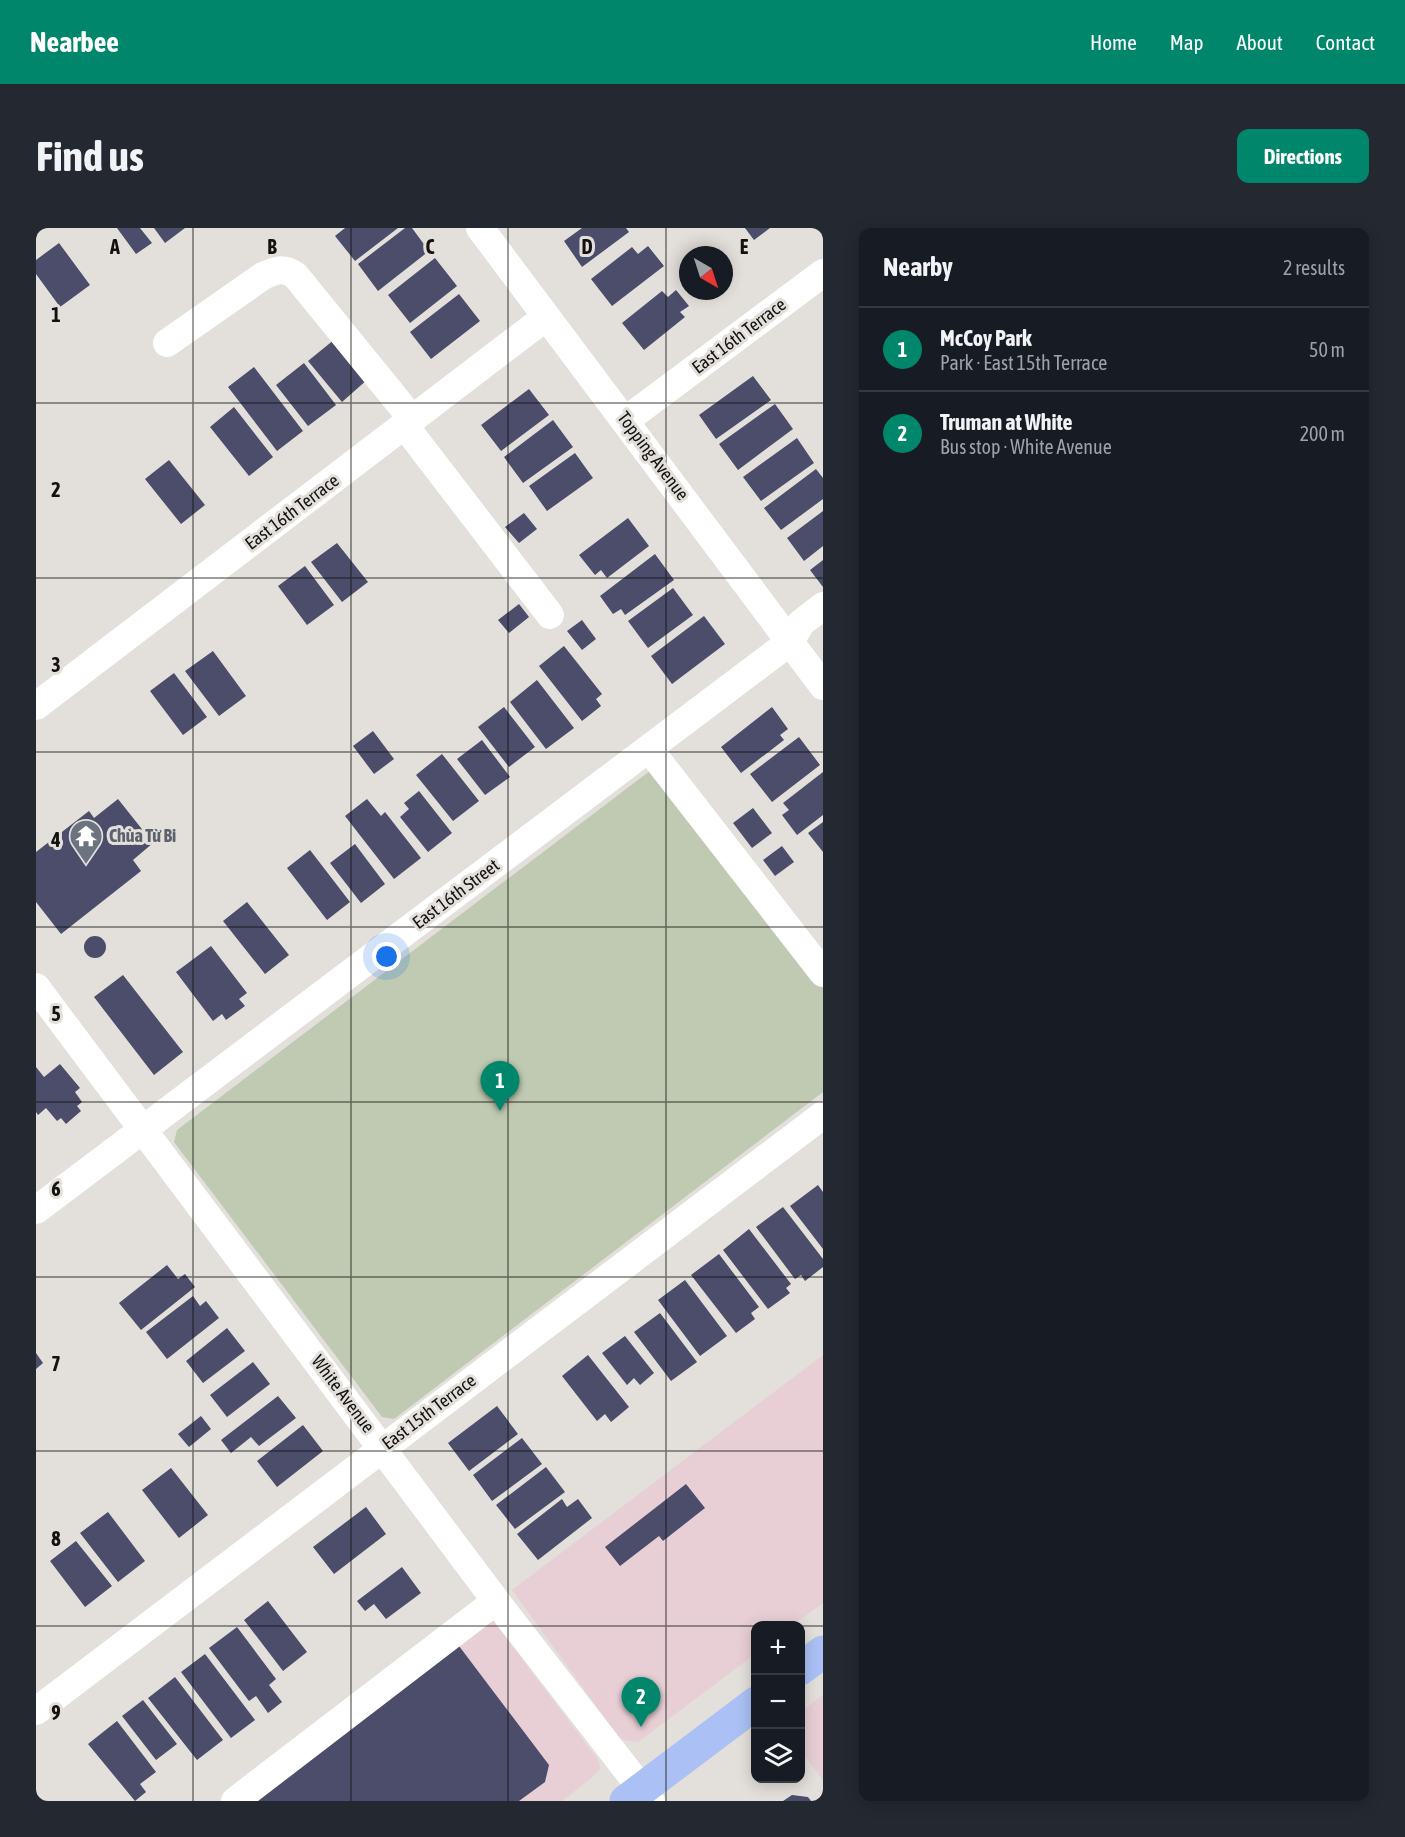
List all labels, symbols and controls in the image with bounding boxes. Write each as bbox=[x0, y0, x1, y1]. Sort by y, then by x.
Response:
text: Nearbee bbox=[30, 26, 119, 58]
text: Home bbox=[1090, 30, 1137, 54]
text: Map bbox=[1170, 30, 1204, 54]
text: About bbox=[1237, 30, 1283, 54]
text: Contact bbox=[1316, 30, 1375, 54]
button: Directions bbox=[1237, 129, 1369, 183]
text: Find us bbox=[36, 132, 144, 180]
text: A bbox=[109, 235, 120, 258]
text: B bbox=[267, 235, 277, 258]
text: C bbox=[426, 235, 435, 258]
text: D bbox=[581, 235, 593, 258]
text: E bbox=[740, 235, 749, 258]
north arrow bbox=[679, 246, 733, 300]
text: Nearby bbox=[883, 252, 953, 282]
text: 2 results bbox=[1283, 256, 1345, 279]
street label: East 16th Terrace bbox=[688, 294, 790, 378]
text: 1 bbox=[51, 303, 61, 326]
text: McCoy Park bbox=[940, 325, 1032, 351]
text: 1 bbox=[898, 338, 907, 361]
text: 50 m bbox=[1309, 338, 1345, 361]
text: Park · East 15th Terrace bbox=[940, 351, 1107, 374]
street label: Topping Avenue bbox=[613, 407, 693, 504]
text: Truman at White bbox=[940, 409, 1073, 435]
text: 2 bbox=[898, 422, 907, 445]
text: 200 m bbox=[1300, 422, 1345, 445]
text: Bus stop · White Avenue bbox=[940, 435, 1112, 458]
street label: East 16th Terrace bbox=[241, 470, 343, 554]
text: 2 bbox=[51, 478, 61, 501]
text: 3 bbox=[51, 653, 61, 676]
temple icon: Chùa Từ Bi bbox=[68, 818, 104, 865]
place label: Chùa Từ Bi bbox=[109, 825, 176, 846]
text: 4 bbox=[50, 828, 61, 851]
street label: East 16th Street bbox=[408, 854, 503, 933]
your location bbox=[372, 942, 401, 971]
text: 5 bbox=[51, 1002, 61, 1025]
pin: 1 bbox=[480, 1062, 520, 1111]
text: 6 bbox=[51, 1177, 61, 1200]
street label: White Avenue bbox=[308, 1351, 379, 1437]
text: 7 bbox=[51, 1352, 61, 1375]
street label: East 15th Terrace bbox=[378, 1370, 480, 1454]
text: 8 bbox=[51, 1527, 61, 1550]
map controls bbox=[751, 1621, 805, 1783]
button: + bbox=[751, 1621, 805, 1675]
button: − bbox=[751, 1675, 805, 1729]
pin: 2 bbox=[622, 1678, 660, 1727]
text: 9 bbox=[51, 1701, 61, 1724]
button: layers bbox=[751, 1729, 805, 1783]

